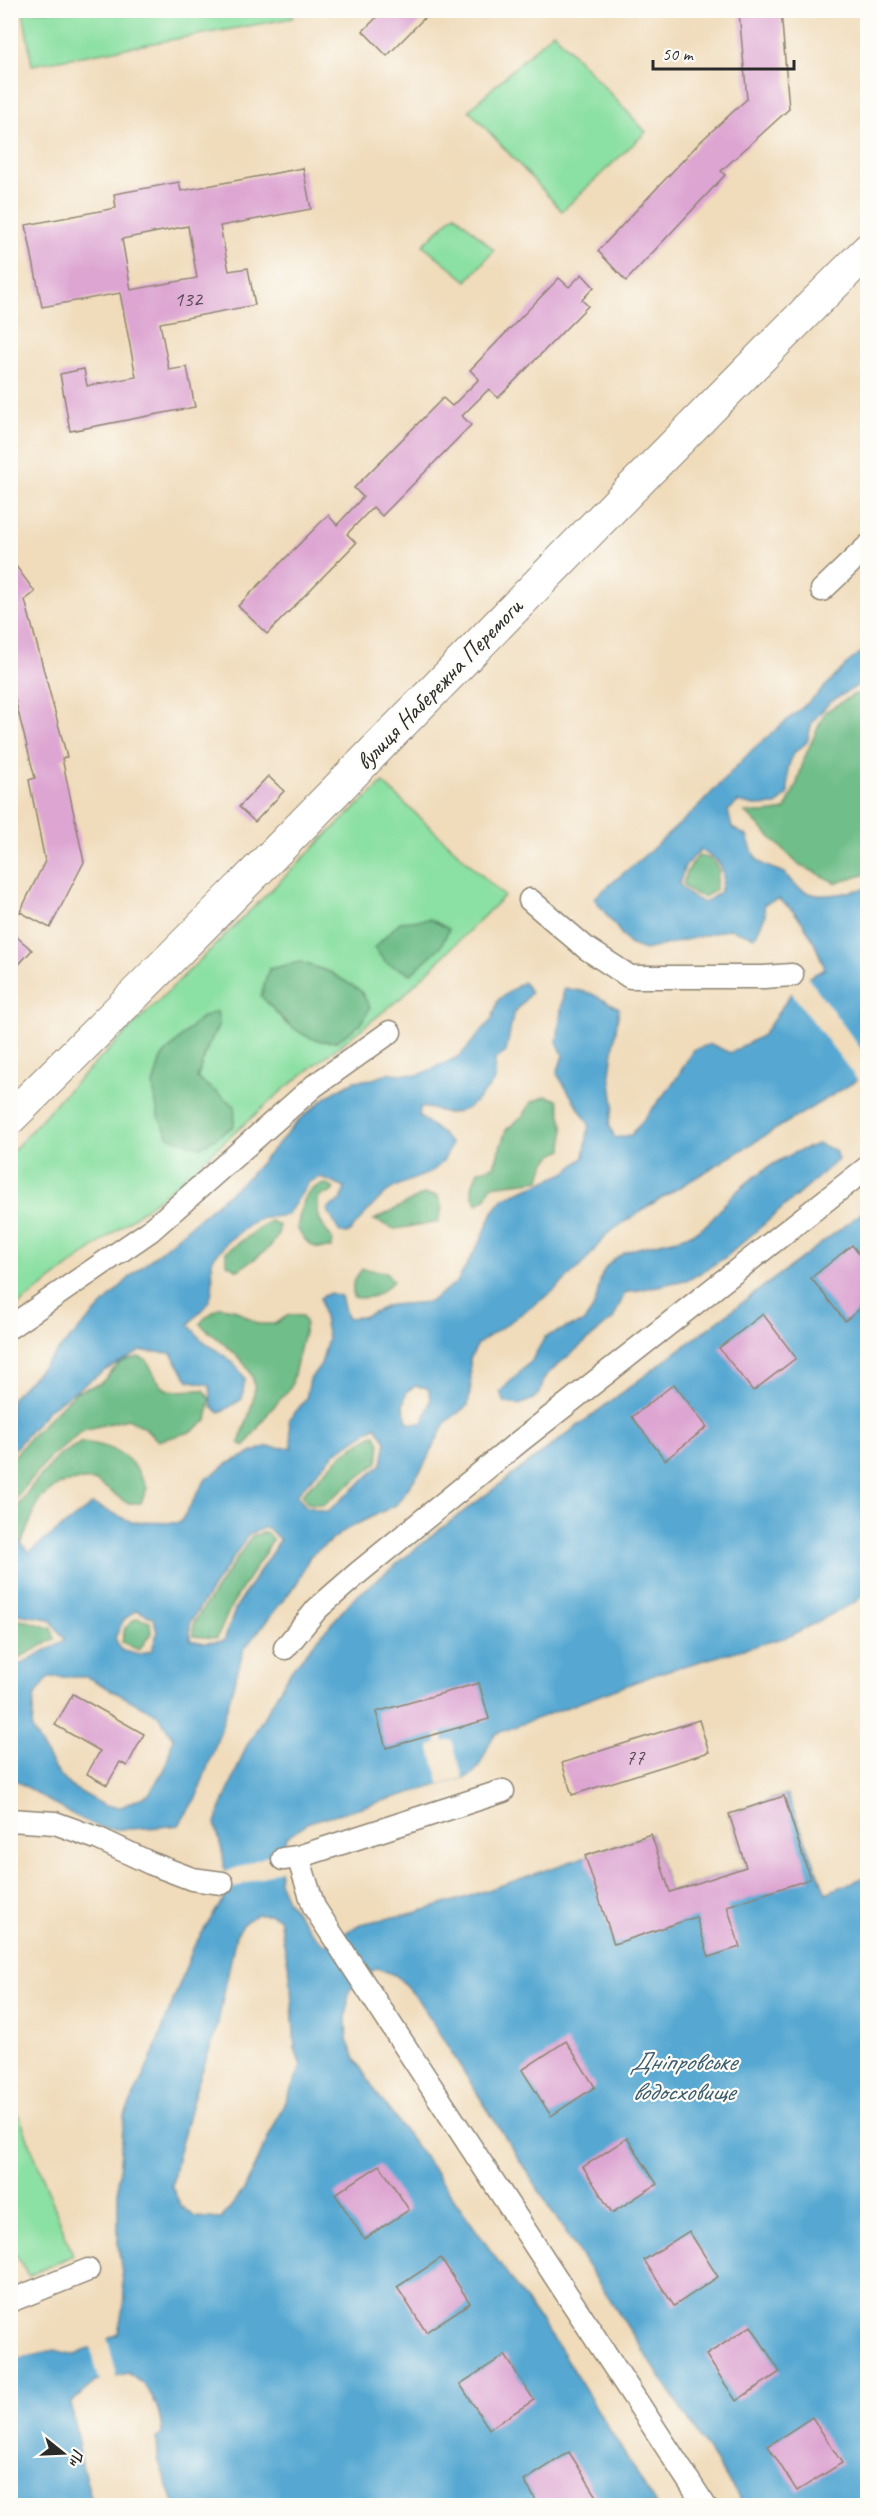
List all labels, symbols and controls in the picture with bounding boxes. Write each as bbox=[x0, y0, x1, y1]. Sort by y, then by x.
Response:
scale bar bbox=[653, 33, 794, 71]
text: 50 m bbox=[662, 43, 695, 65]
house number: 132 bbox=[174, 286, 204, 312]
street label: вулиця Набережна Перемоги bbox=[349, 591, 530, 776]
house number: 77 bbox=[626, 1744, 646, 1770]
water label: Дніпровське водосховище bbox=[629, 2045, 739, 2108]
north arrow bbox=[33, 2423, 93, 2483]
text: Пн bbox=[64, 2446, 88, 2469]

